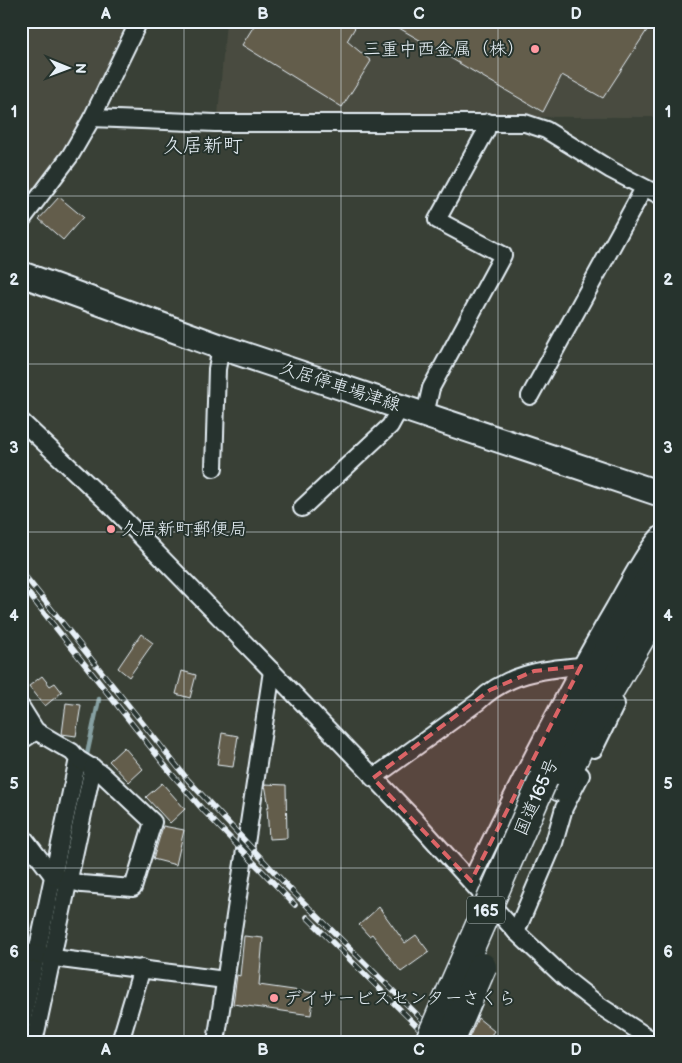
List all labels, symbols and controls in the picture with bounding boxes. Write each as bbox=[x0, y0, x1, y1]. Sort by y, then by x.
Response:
text: A bbox=[100, 5, 111, 24]
text: B bbox=[257, 5, 269, 24]
text: C bbox=[413, 5, 425, 24]
text: D bbox=[570, 5, 582, 24]
place label: 三重中西金属（株） bbox=[363, 39, 525, 60]
north arrow bbox=[42, 42, 92, 92]
marker: 三重中西金属（株） bbox=[529, 43, 541, 55]
text: N bbox=[72, 63, 89, 74]
text: 1 bbox=[11, 103, 17, 122]
text: 1 bbox=[665, 103, 671, 122]
district label: 久居新町 bbox=[163, 134, 243, 158]
text: 2 bbox=[9, 271, 19, 290]
text: 2 bbox=[663, 271, 673, 290]
street label: 久居停車場津線 bbox=[277, 357, 403, 416]
text: 3 bbox=[9, 439, 19, 458]
text: 3 bbox=[663, 439, 673, 458]
place label: 久居新町郵便局 bbox=[121, 519, 247, 540]
marker: 久居新町郵便局 bbox=[105, 523, 117, 535]
text: 4 bbox=[9, 607, 19, 626]
text: 4 bbox=[663, 607, 673, 626]
street label: 国道165号 bbox=[510, 755, 563, 839]
text: 5 bbox=[9, 775, 19, 794]
text: 5 bbox=[663, 775, 673, 794]
road number: 165 bbox=[467, 896, 505, 924]
text: 6 bbox=[9, 943, 19, 962]
text: 6 bbox=[663, 943, 673, 962]
place label: デイサービスセンターさくら bbox=[284, 988, 516, 1009]
marker: デイサービスセンターさくら bbox=[268, 992, 280, 1004]
text: A bbox=[100, 1041, 111, 1060]
text: B bbox=[257, 1041, 269, 1060]
text: C bbox=[413, 1041, 425, 1060]
text: D bbox=[570, 1041, 582, 1060]

